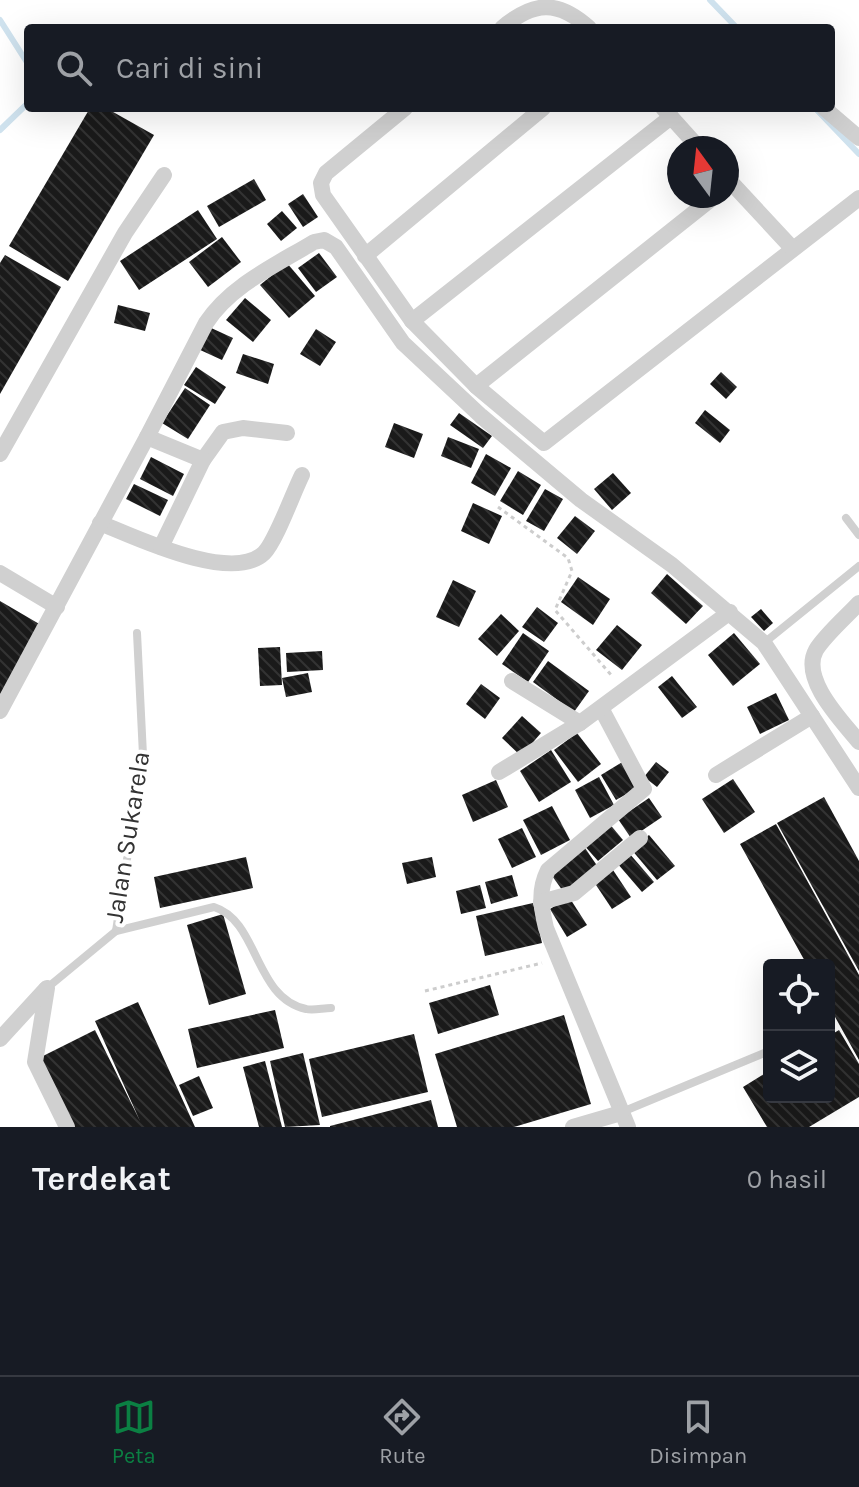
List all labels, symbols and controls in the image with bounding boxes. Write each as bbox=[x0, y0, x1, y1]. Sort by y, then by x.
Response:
search box bbox=[24, 24, 835, 112]
icon: search bbox=[52, 46, 96, 90]
text: Cari di sini bbox=[116, 50, 263, 86]
north arrow bbox=[667, 136, 739, 208]
street label: Jalan Sukarela bbox=[99, 749, 156, 925]
map controls bbox=[763, 959, 835, 1103]
button: locate bbox=[763, 959, 835, 1031]
button: layers bbox=[763, 1031, 835, 1103]
text: Terdekat bbox=[32, 1159, 171, 1199]
text: 0 hasil bbox=[747, 1164, 827, 1195]
tab: Peta bbox=[112, 1395, 156, 1469]
tab: Rute bbox=[379, 1395, 426, 1469]
tab: Disimpan bbox=[649, 1395, 747, 1469]

